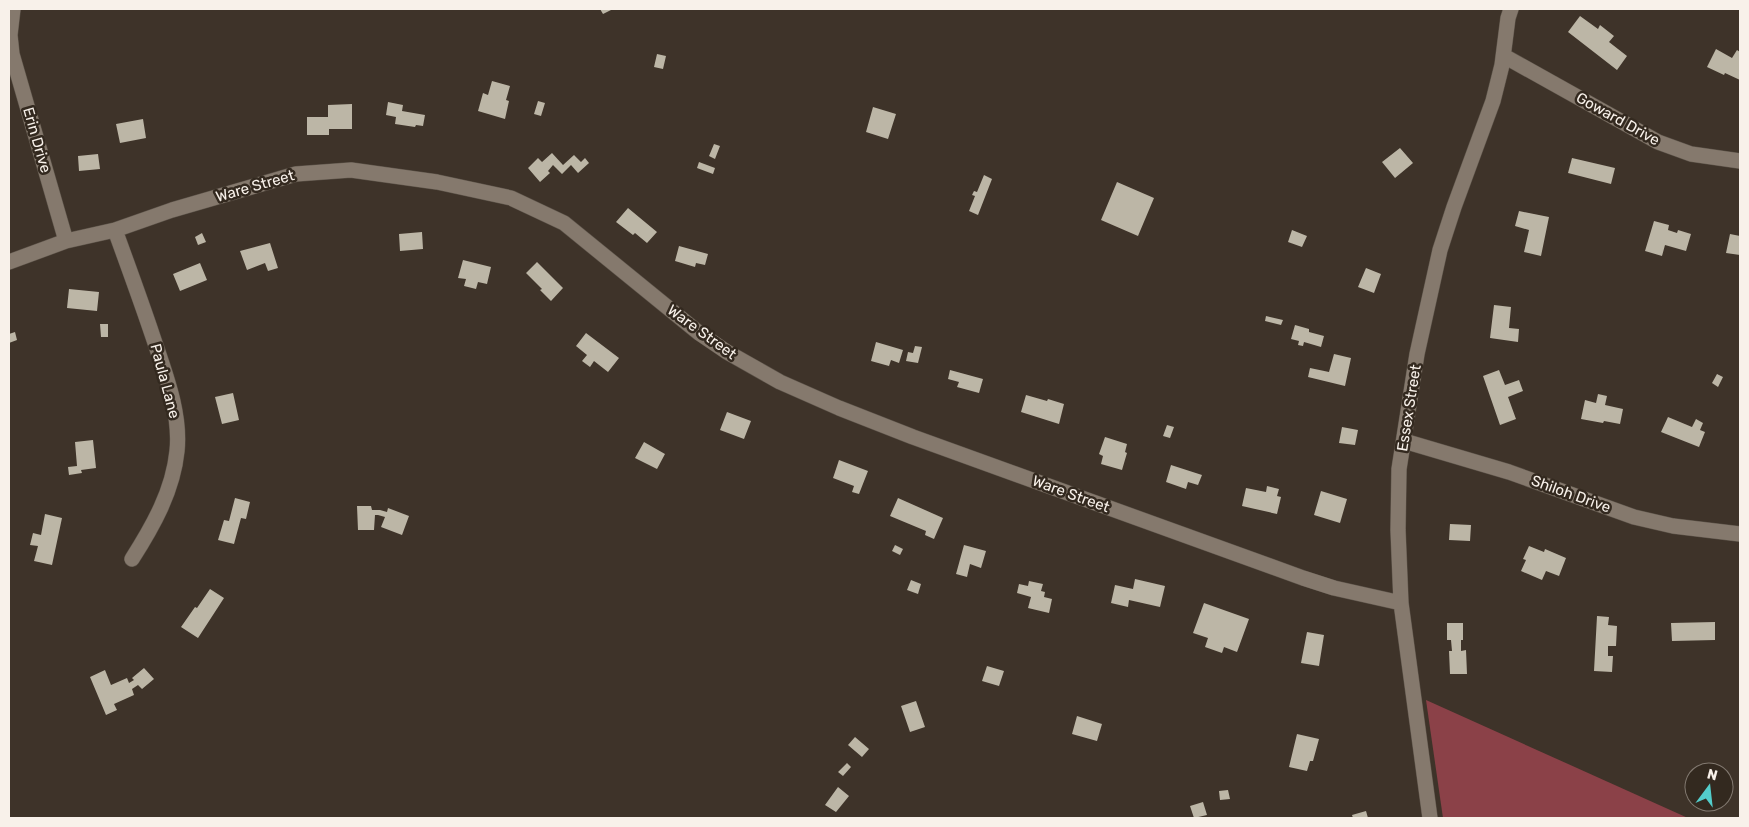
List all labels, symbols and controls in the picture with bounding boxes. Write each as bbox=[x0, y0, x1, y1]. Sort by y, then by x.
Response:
street label: Goward Drive bbox=[1573, 89, 1663, 149]
street label: Erin Drive bbox=[19, 105, 55, 175]
street label: Ware Street bbox=[214, 166, 297, 206]
street label: Ware Street bbox=[664, 301, 740, 363]
street label: Paula Lane bbox=[146, 342, 184, 420]
street label: Essex Street bbox=[1393, 363, 1425, 453]
street label: Shiloh Drive bbox=[1529, 471, 1613, 517]
street label: Ware Street bbox=[1030, 472, 1112, 516]
north arrow bbox=[1684, 762, 1734, 812]
text: N bbox=[1705, 765, 1719, 784]

